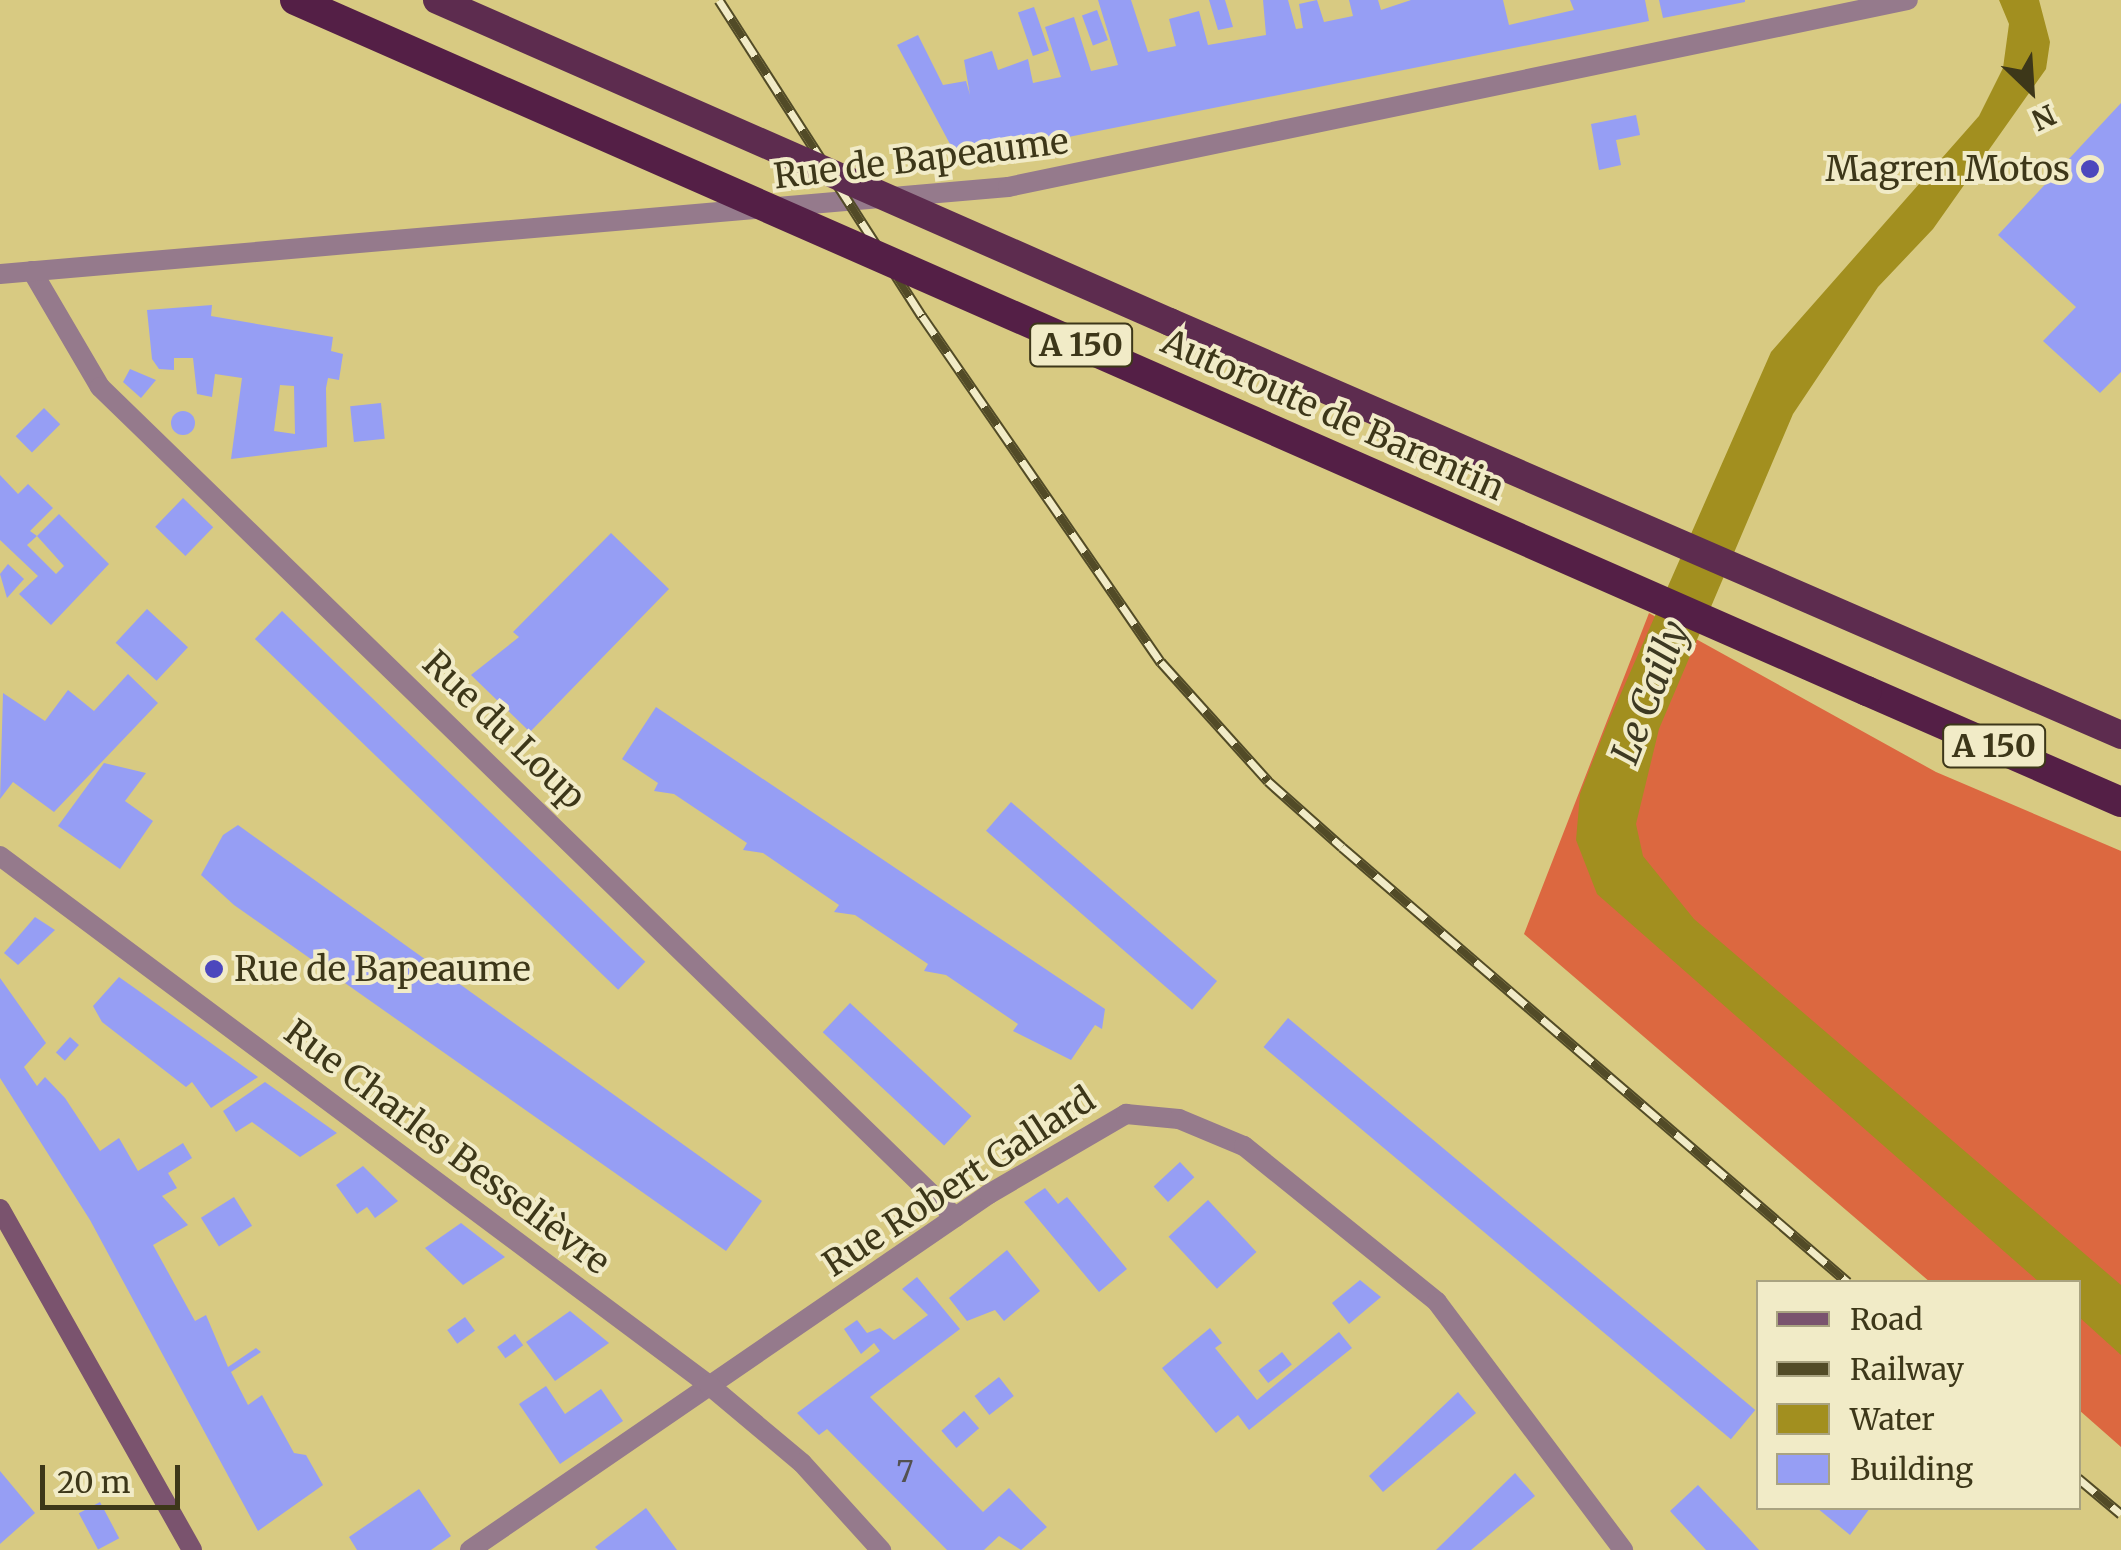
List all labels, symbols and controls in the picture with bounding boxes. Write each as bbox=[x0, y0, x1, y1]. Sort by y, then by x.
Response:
north arrow bbox=[1981, 40, 2081, 140]
text: N bbox=[2026, 96, 2061, 138]
street label: Rue de Bapeaume bbox=[771, 120, 1071, 198]
place label: Magren Motos bbox=[1825, 148, 2070, 190]
marker: Magren Motos bbox=[2079, 158, 2101, 180]
road number: A 150 bbox=[1028, 318, 1134, 372]
street label: Autoroute de Barentin bbox=[1155, 320, 1511, 510]
water label: Le Cailly bbox=[1602, 614, 1698, 770]
street label: Rue du Loup bbox=[414, 642, 594, 818]
road number: A 150 bbox=[1942, 719, 2046, 773]
place label: Rue de Bapeaume bbox=[234, 948, 531, 990]
marker: Rue de Bapeaume bbox=[203, 958, 225, 980]
street label: Rue Charles Besselièvre bbox=[276, 1011, 618, 1283]
street label: Rue Robert Gallard bbox=[815, 1079, 1103, 1285]
legend bbox=[1756, 1280, 2081, 1510]
text: Road bbox=[1850, 1300, 1923, 1338]
text: Railway bbox=[1850, 1350, 1964, 1388]
text: Water bbox=[1850, 1400, 1935, 1438]
scale bar bbox=[45, 1445, 185, 1507]
text: Building bbox=[1850, 1450, 1973, 1488]
house number: 7 bbox=[896, 1453, 914, 1489]
text: 20 m bbox=[57, 1463, 130, 1501]

